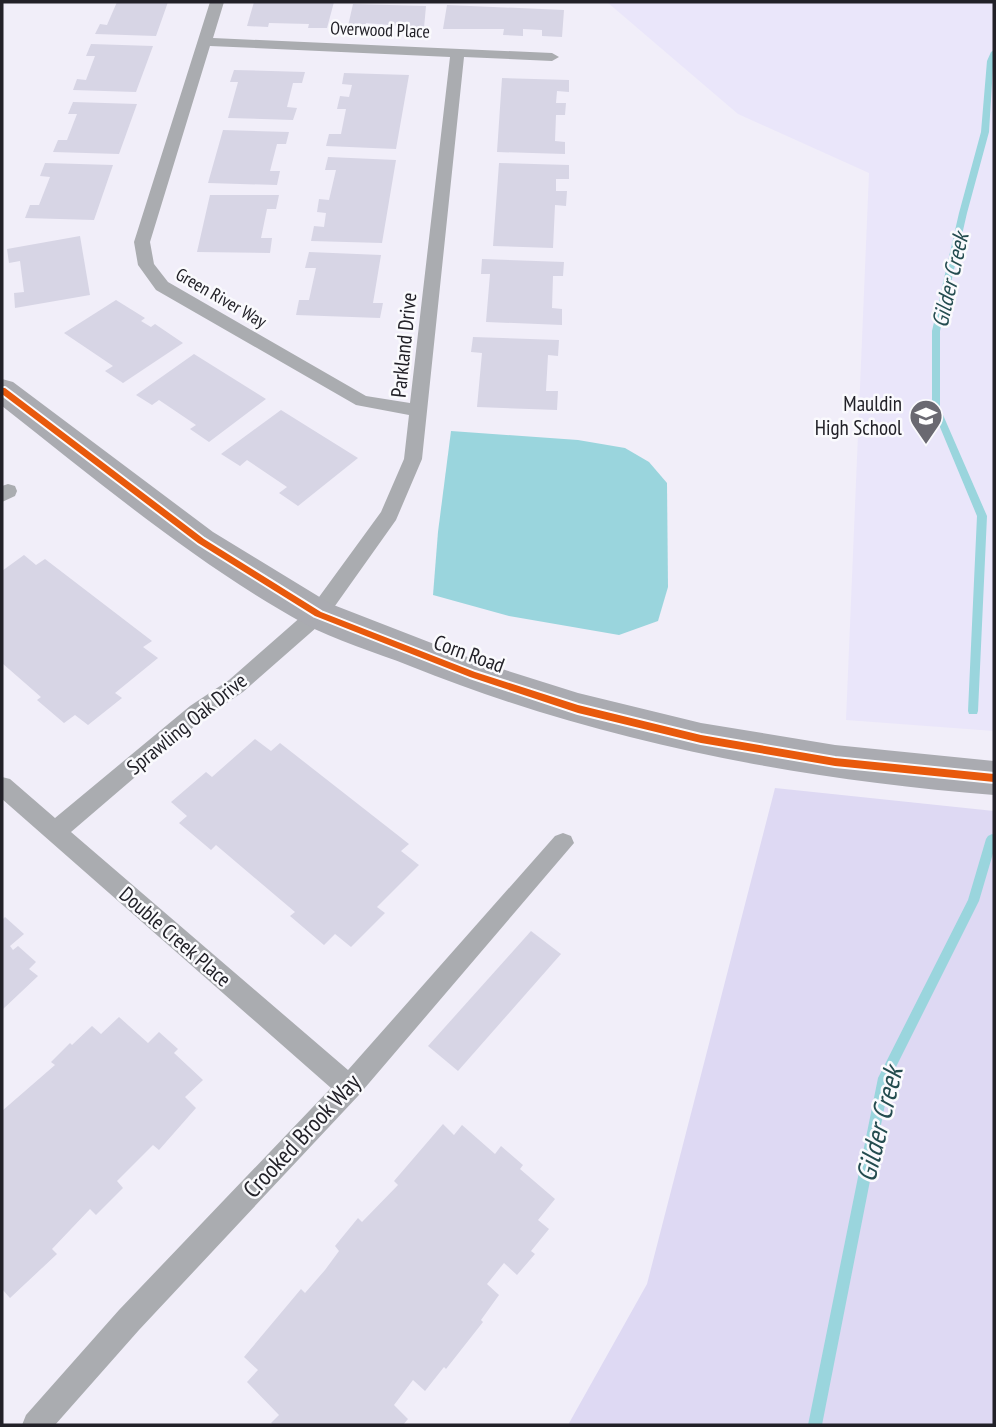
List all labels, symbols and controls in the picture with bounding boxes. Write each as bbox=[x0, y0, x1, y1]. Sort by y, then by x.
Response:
street label: Overwood Place bbox=[330, 16, 430, 43]
water label: Gilder Creek bbox=[925, 227, 975, 330]
street label: Green River Way bbox=[172, 262, 271, 333]
street label: Parkland Drive bbox=[385, 291, 422, 399]
place label: Mauldin High School bbox=[815, 390, 902, 441]
school or university icon: Mauldin High School bbox=[907, 397, 945, 446]
street label: Corn Road bbox=[430, 628, 508, 679]
street label: Sprawling Oak Drive bbox=[121, 667, 252, 780]
street label: Double Creek Place bbox=[114, 881, 237, 992]
water label: Gilder Creek bbox=[846, 1059, 911, 1185]
street label: Crooked Brook Way bbox=[236, 1067, 367, 1204]

